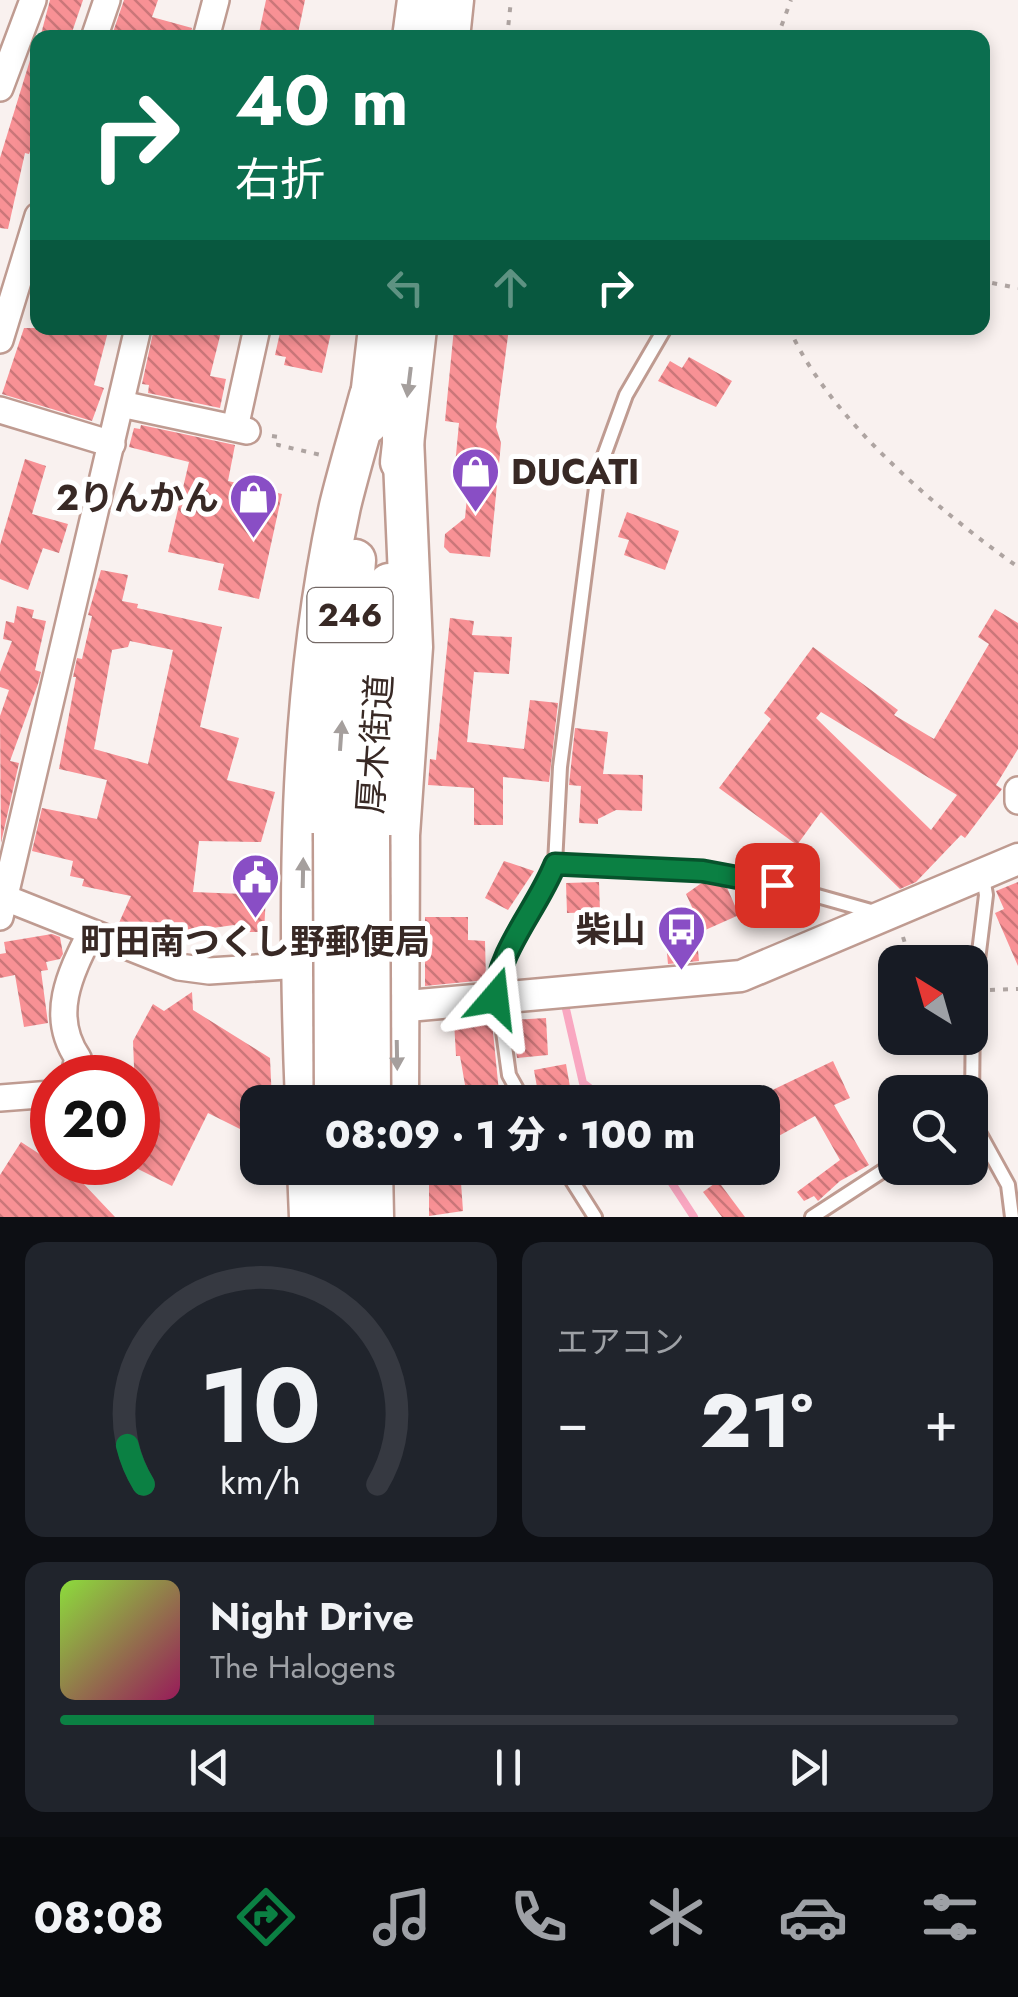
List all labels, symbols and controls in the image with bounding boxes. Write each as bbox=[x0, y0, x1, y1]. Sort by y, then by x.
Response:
text: 40 m bbox=[235, 50, 409, 151]
icon: right bbox=[70, 70, 200, 200]
text: 右折 bbox=[235, 147, 325, 212]
icon: left bbox=[378, 260, 433, 315]
icon: ahead bbox=[483, 260, 538, 315]
icon: right bbox=[588, 260, 643, 315]
one-way arrow bbox=[401, 367, 417, 399]
shop icon: DUCATI bbox=[450, 446, 502, 514]
place label: DUCATI bbox=[511, 447, 639, 497]
shop icon: 2りんかん bbox=[228, 472, 280, 540]
place label: 2りんかん bbox=[56, 473, 219, 523]
road number: 246 bbox=[308, 588, 392, 642]
street label: 厚木街道 bbox=[345, 672, 405, 816]
one-way arrow bbox=[333, 720, 349, 751]
pin bbox=[735, 843, 820, 928]
public building icon: 町田南つくし野郵便局 bbox=[229, 852, 281, 920]
one-way arrow bbox=[295, 857, 311, 889]
icon: arrive bbox=[750, 858, 805, 913]
bus stop icon: 柴山 bbox=[655, 904, 707, 972]
place label: 柴山 bbox=[576, 905, 646, 955]
place label: 町田南つくし野郵便局 bbox=[80, 917, 430, 967]
north arrow bbox=[878, 945, 988, 1055]
map controls bbox=[878, 945, 988, 1185]
position arrow bbox=[443, 946, 547, 1050]
one-way arrow bbox=[390, 1039, 406, 1071]
speed limit sign: 20 bbox=[30, 1055, 160, 1185]
button: search bbox=[878, 1075, 988, 1185]
text: 08:09 · 1 分 · 100 m bbox=[325, 1107, 695, 1162]
text: エアコン bbox=[557, 1319, 685, 1365]
text: 10 bbox=[200, 1331, 322, 1481]
text: 21° bbox=[700, 1367, 813, 1475]
text: − bbox=[557, 1382, 589, 1462]
text: + bbox=[924, 1382, 958, 1462]
text: km/h bbox=[220, 1456, 301, 1507]
text: Night Drive bbox=[210, 1589, 414, 1644]
text: The Halogens bbox=[210, 1644, 395, 1690]
icon: previous bbox=[182, 1740, 237, 1795]
icon: pause bbox=[481, 1740, 536, 1795]
icon: next bbox=[781, 1740, 836, 1795]
icon: directions bbox=[231, 1882, 301, 1952]
icon: music bbox=[367, 1882, 437, 1952]
icon: phone bbox=[504, 1882, 574, 1952]
icon: climate bbox=[641, 1882, 711, 1952]
icon: car bbox=[778, 1882, 848, 1952]
icon: filters bbox=[915, 1882, 985, 1952]
text: 08:08 bbox=[33, 1885, 164, 1950]

